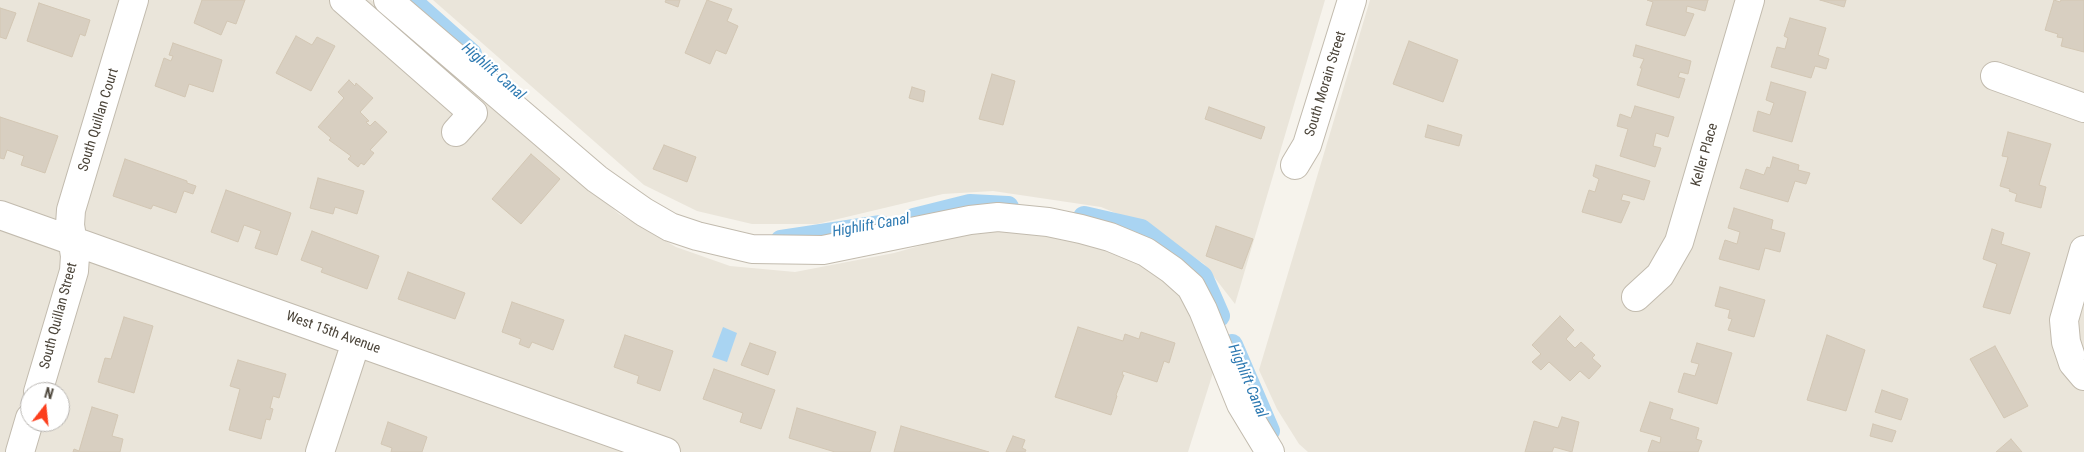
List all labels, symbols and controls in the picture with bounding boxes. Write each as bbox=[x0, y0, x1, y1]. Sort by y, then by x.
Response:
street label: South Morain Street bbox=[1302, 29, 1350, 139]
water label: Highlift Canal bbox=[458, 40, 528, 104]
street label: South Quillan Court bbox=[75, 66, 123, 174]
street label: Keller Place bbox=[1688, 121, 1722, 189]
water label: Highlift Canal bbox=[831, 210, 911, 242]
street label: South Quillan Street bbox=[37, 261, 81, 371]
street label: West 15th Avenue bbox=[284, 308, 382, 358]
water label: Highlift Canal bbox=[1223, 342, 1271, 420]
north arrow bbox=[20, 382, 70, 432]
text: N bbox=[43, 385, 55, 402]

